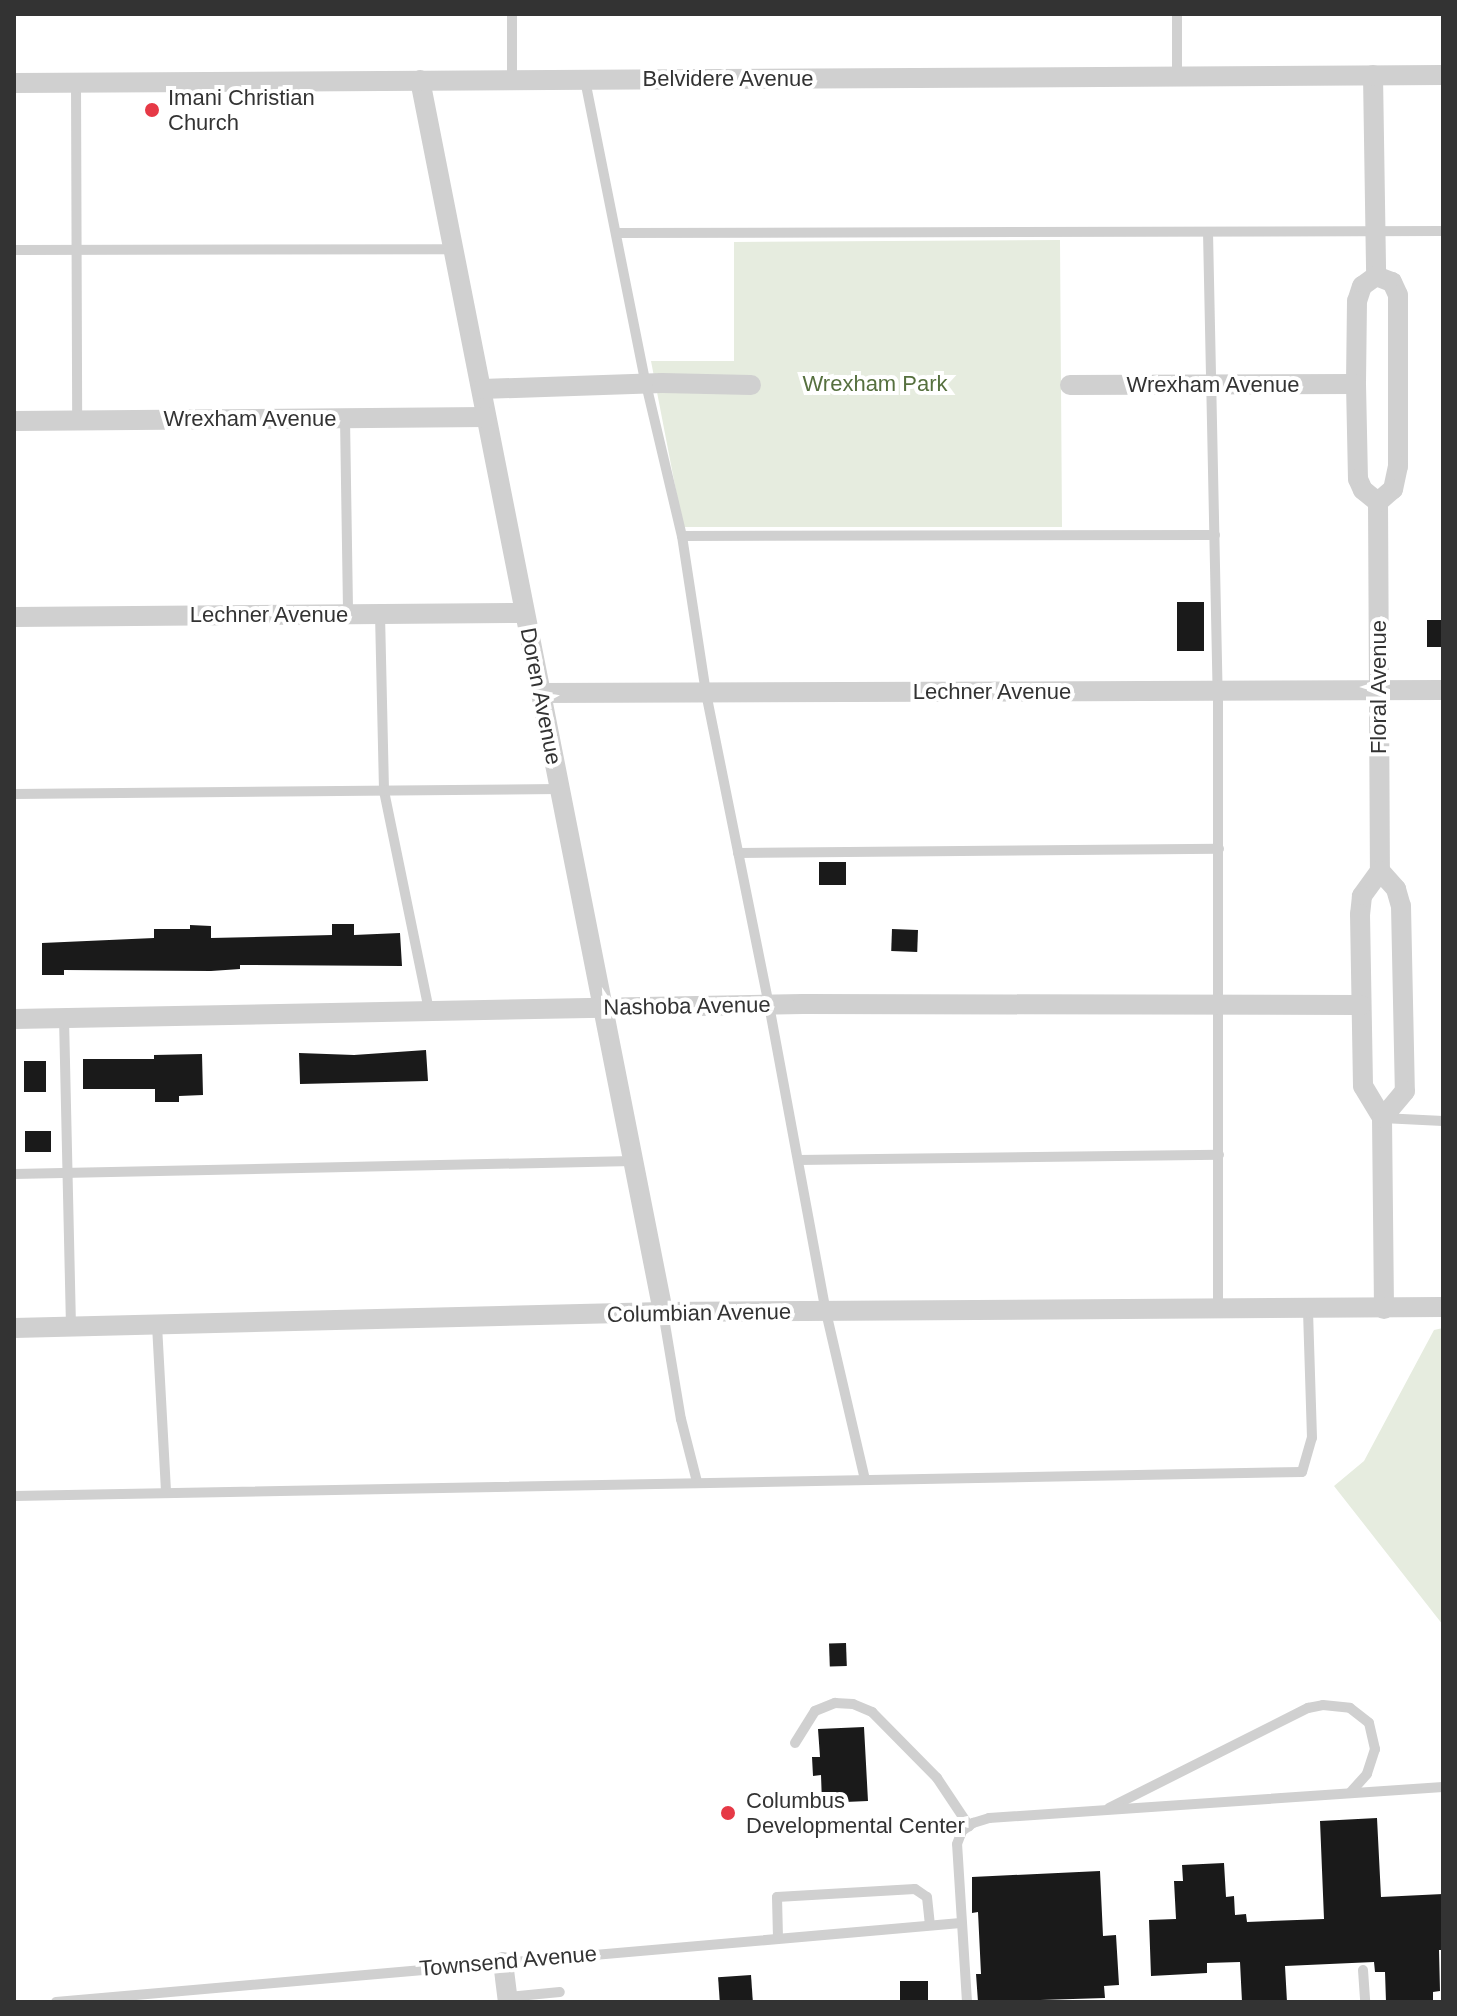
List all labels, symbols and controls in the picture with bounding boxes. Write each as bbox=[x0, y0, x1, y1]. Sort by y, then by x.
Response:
street label: Belvidere Avenue bbox=[642, 66, 814, 92]
place label: Imani Christian Church bbox=[168, 84, 315, 136]
marker: Imani Christian Church bbox=[143, 101, 161, 119]
park label: Wrexham Park bbox=[802, 371, 948, 397]
street label: Wrexham Avenue bbox=[1126, 372, 1300, 398]
street label: Wrexham Avenue bbox=[163, 406, 337, 432]
street label: Lechner Avenue bbox=[189, 602, 349, 628]
street label: Floral Avenue bbox=[1366, 619, 1392, 755]
street label: Doren Avenue bbox=[515, 625, 567, 767]
street label: Lechner Avenue bbox=[912, 679, 1072, 705]
street label: Nashoba Avenue bbox=[603, 991, 771, 1021]
street label: Columbian Avenue bbox=[606, 1298, 792, 1328]
place label: Columbus Developmental Center bbox=[746, 1787, 965, 1838]
marker: Columbus Developmental Center bbox=[717, 1802, 739, 1824]
street label: Townsend Avenue bbox=[417, 1940, 599, 1982]

